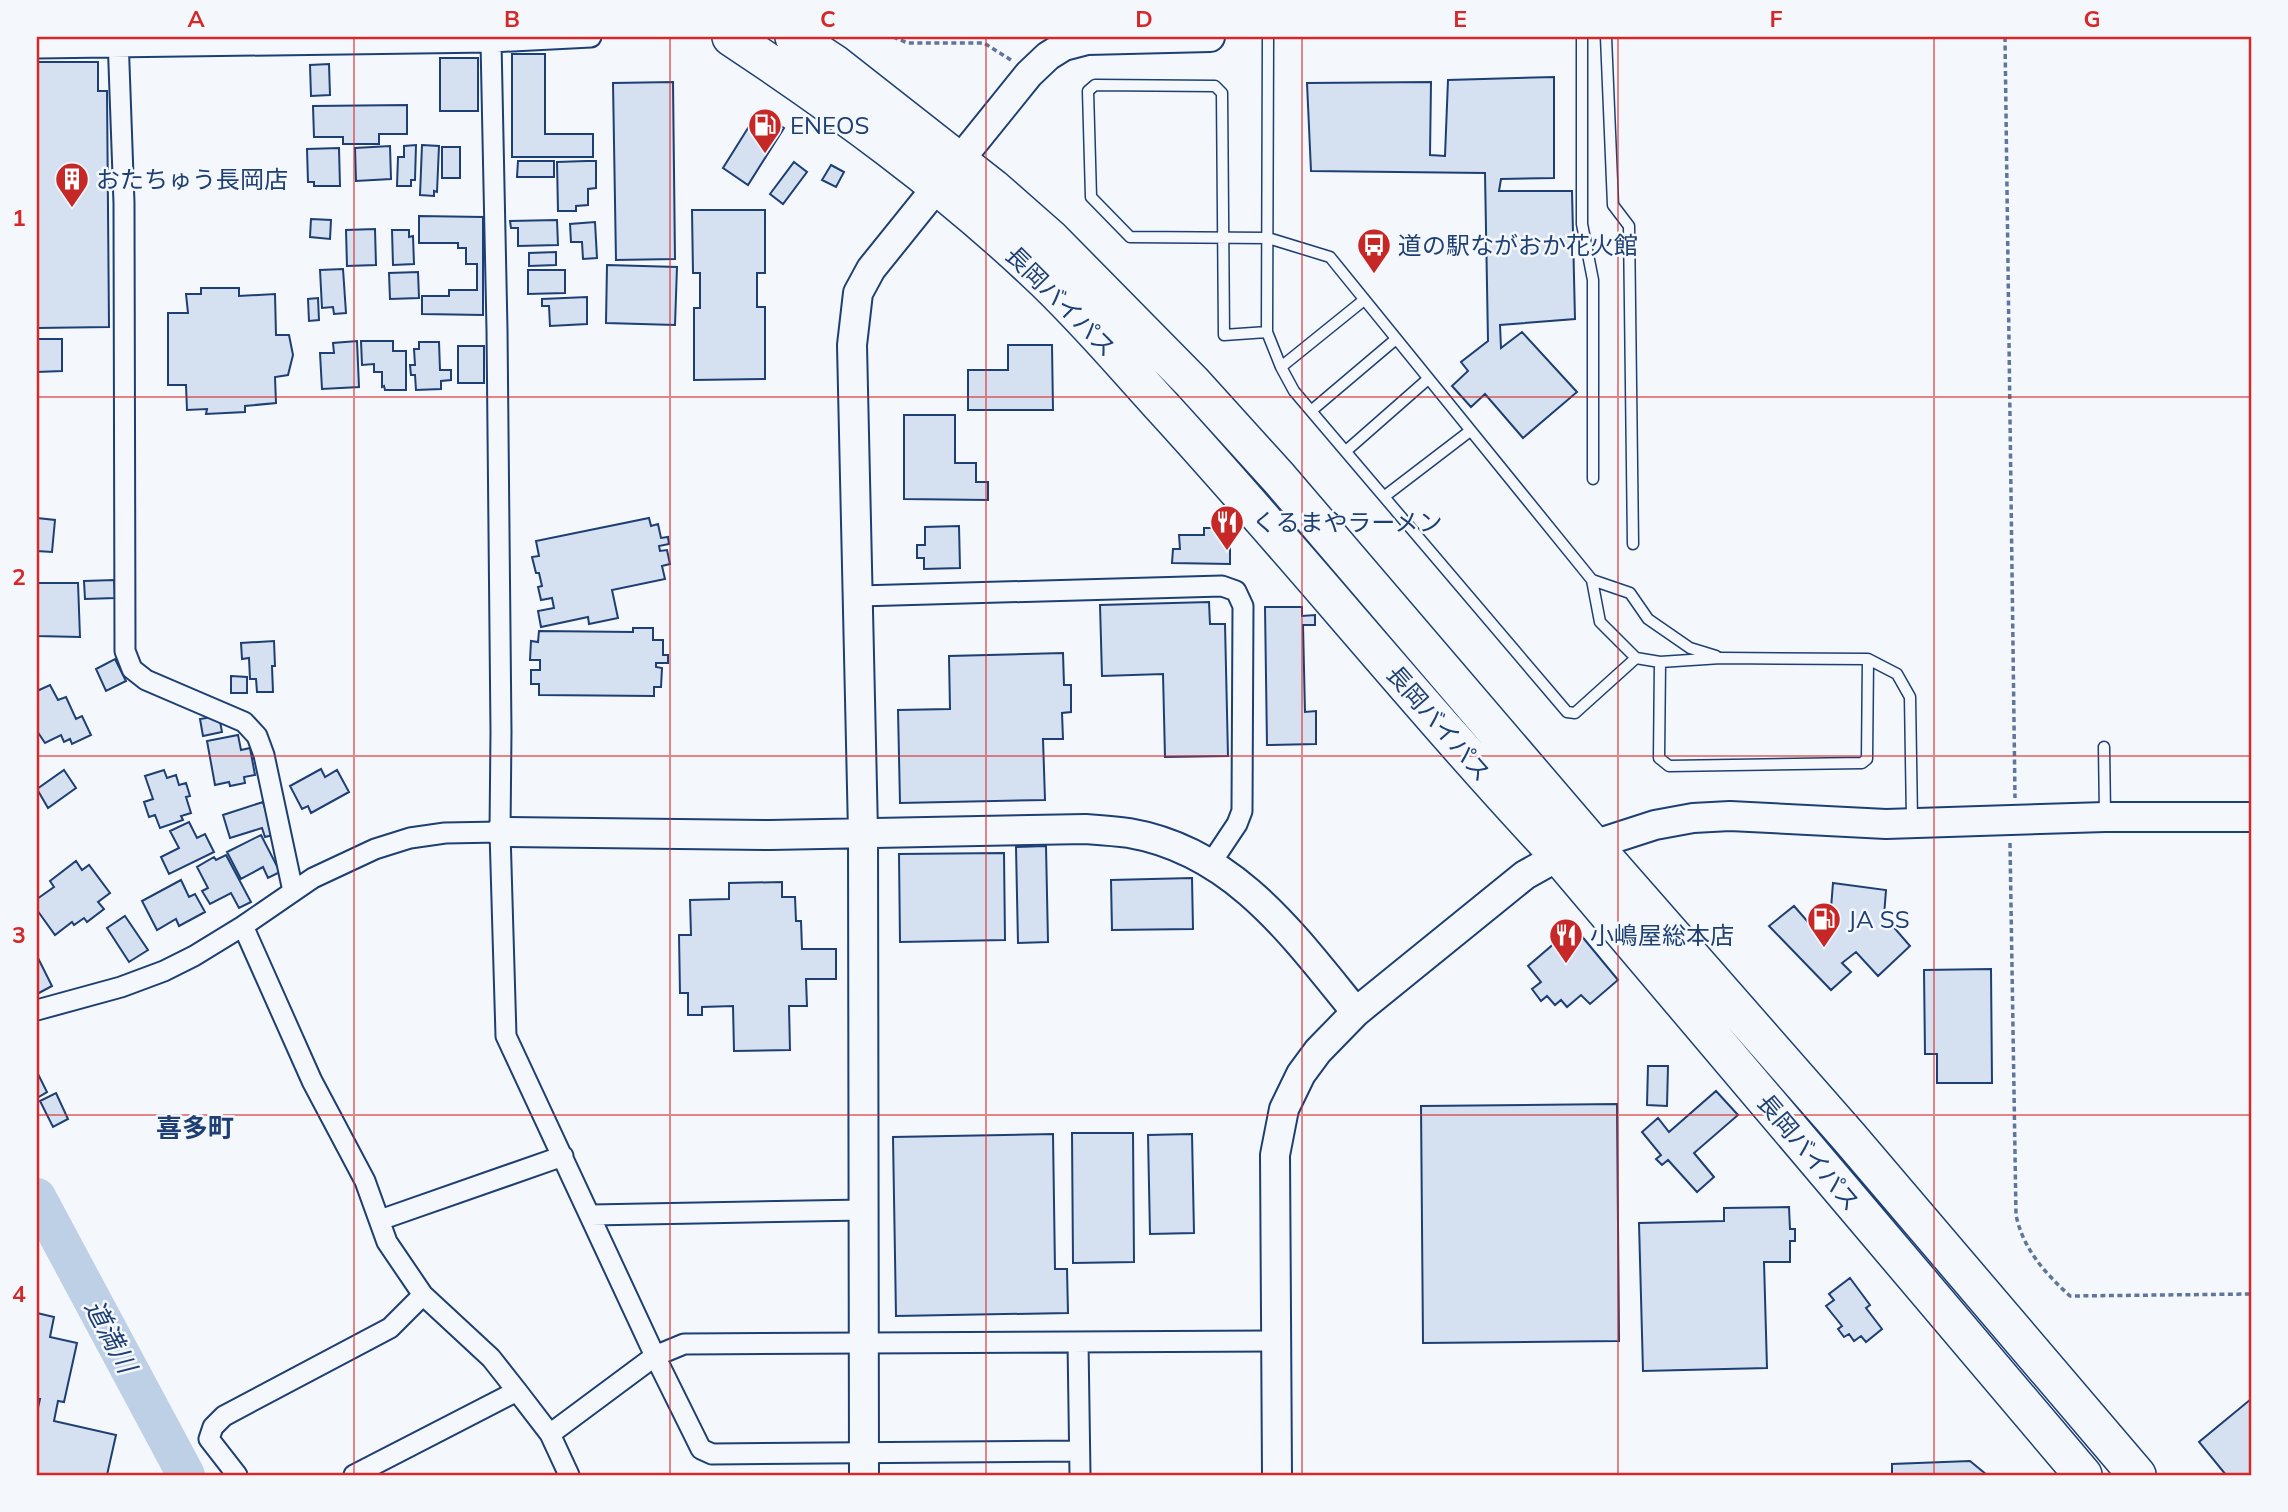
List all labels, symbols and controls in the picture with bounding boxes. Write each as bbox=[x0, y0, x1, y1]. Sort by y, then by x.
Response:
text: A bbox=[187, 4, 205, 33]
text: B bbox=[504, 4, 520, 33]
text: C bbox=[820, 4, 836, 33]
text: D bbox=[1135, 4, 1153, 33]
text: E bbox=[1453, 4, 1467, 33]
text: F bbox=[1769, 4, 1783, 33]
text: G bbox=[2083, 4, 2101, 33]
fuel station icon: ENEOS bbox=[746, 106, 784, 155]
place label: ENEOS bbox=[790, 110, 870, 140]
building icon: おたちゅう長岡店 bbox=[53, 160, 91, 209]
place label: おたちゅう長岡店 bbox=[96, 164, 288, 194]
text: 1 bbox=[12, 203, 26, 232]
bus stop icon: 道の駅ながおか花火館 bbox=[1355, 226, 1393, 275]
place label: 道の駅ながおか花火館 bbox=[1398, 230, 1638, 260]
street label: 長岡バイパス bbox=[1000, 240, 1122, 362]
restaurant icon: くるまやラーメン bbox=[1208, 503, 1246, 552]
place label: くるまやラーメン bbox=[1252, 507, 1443, 537]
text: 2 bbox=[12, 562, 26, 591]
street label: 長岡バイパス bbox=[1381, 659, 1497, 787]
fuel station icon: JA SS bbox=[1805, 900, 1843, 949]
place label: JA SS bbox=[1848, 904, 1910, 934]
restaurant icon: 小嶋屋総本店 bbox=[1547, 916, 1585, 965]
text: 3 bbox=[12, 920, 26, 949]
place label: 小嶋屋総本店 bbox=[1590, 920, 1734, 950]
street label: 長岡バイパス bbox=[1751, 1087, 1867, 1217]
district label: 喜多町 bbox=[156, 1111, 234, 1144]
text: 4 bbox=[12, 1279, 26, 1308]
water label: 道満川 bbox=[78, 1294, 145, 1381]

